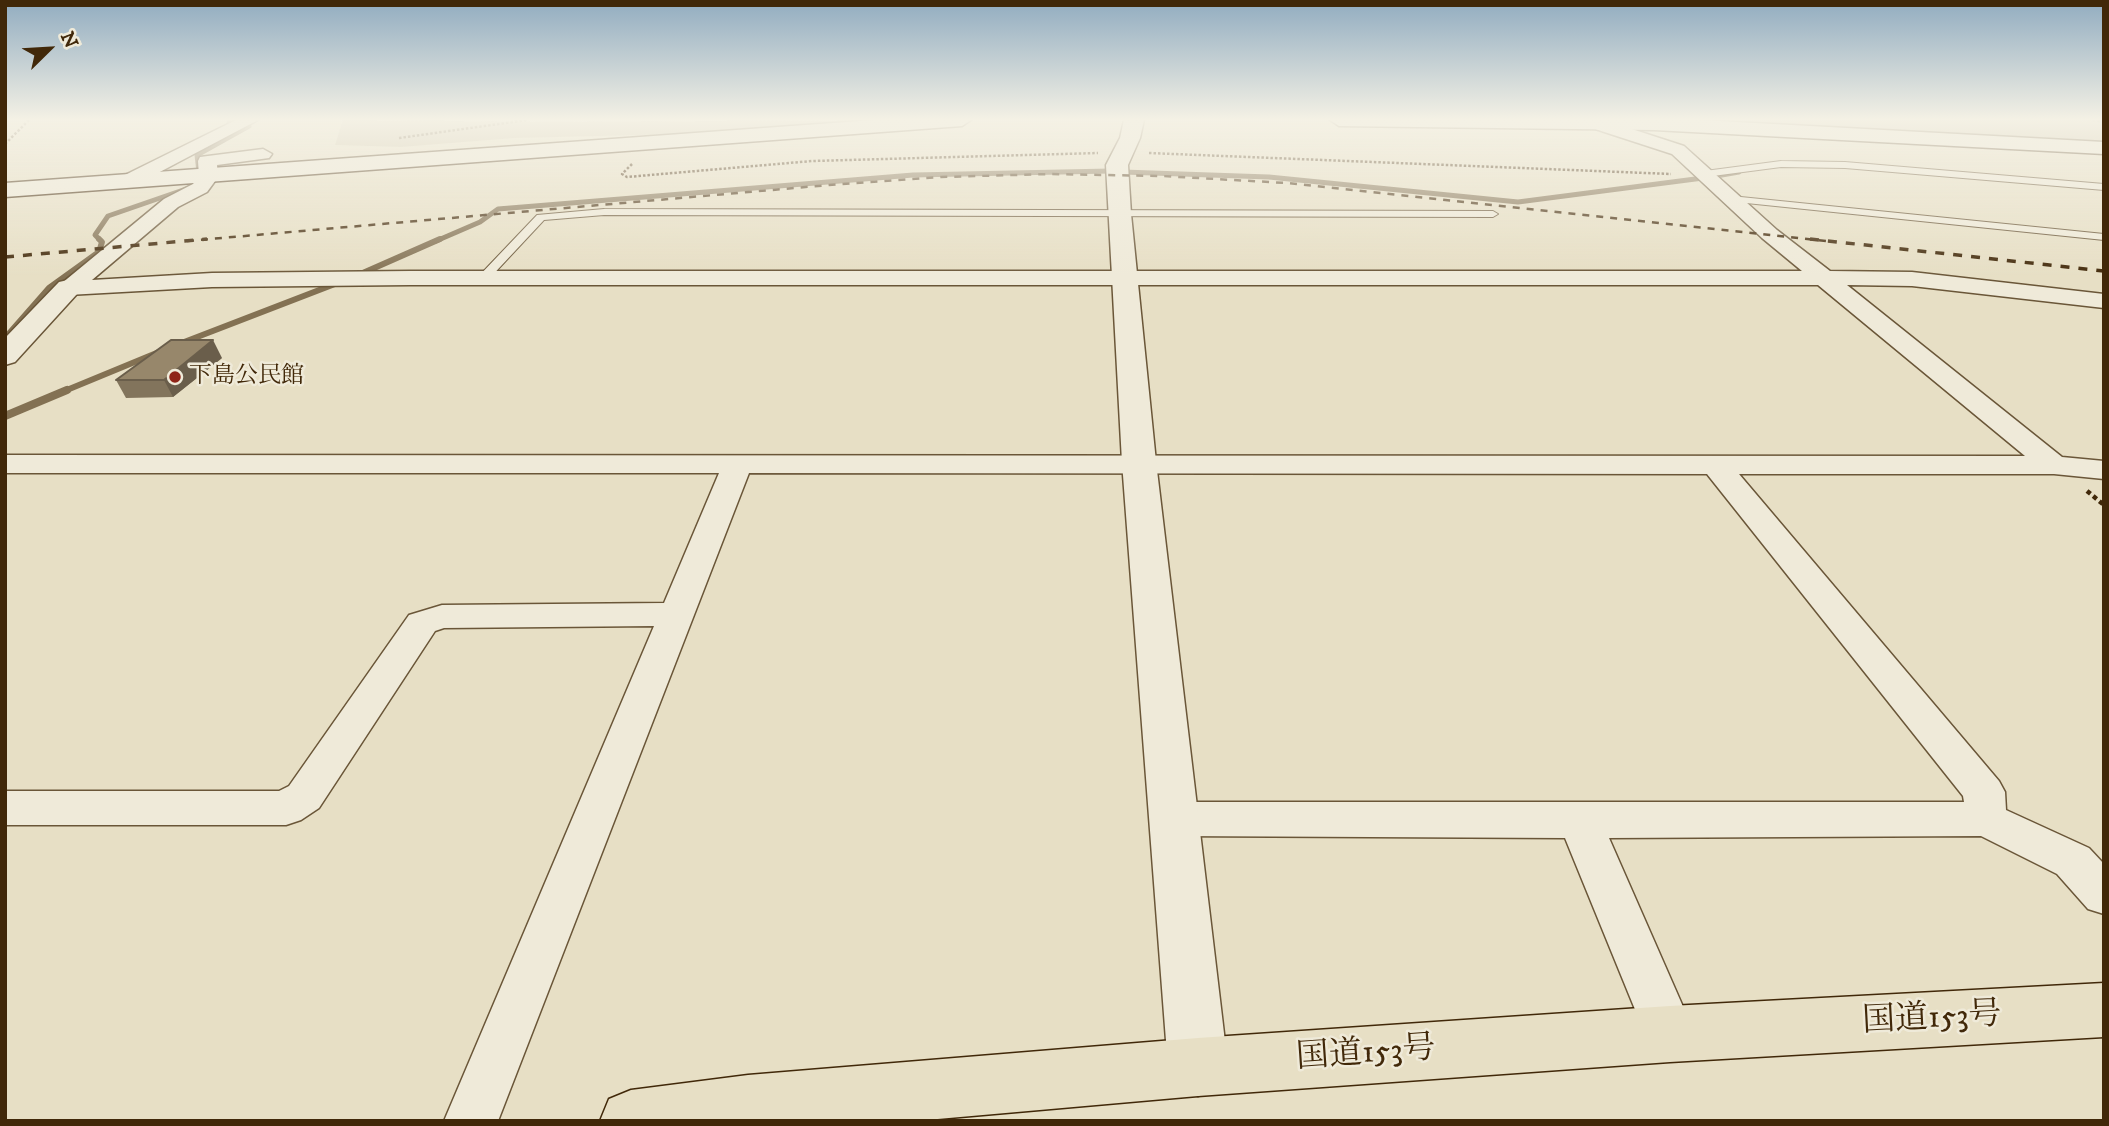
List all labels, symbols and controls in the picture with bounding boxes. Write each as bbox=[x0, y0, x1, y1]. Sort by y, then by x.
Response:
north arrow bbox=[14, 14, 84, 84]
text: N bbox=[55, 28, 82, 52]
place label: 下島公民館 bbox=[189, 363, 304, 391]
marker: 下島公民館 bbox=[167, 369, 183, 385]
street label: 国道153号 bbox=[1861, 997, 2003, 1043]
street label: 国道153号 bbox=[1295, 1030, 1437, 1080]

